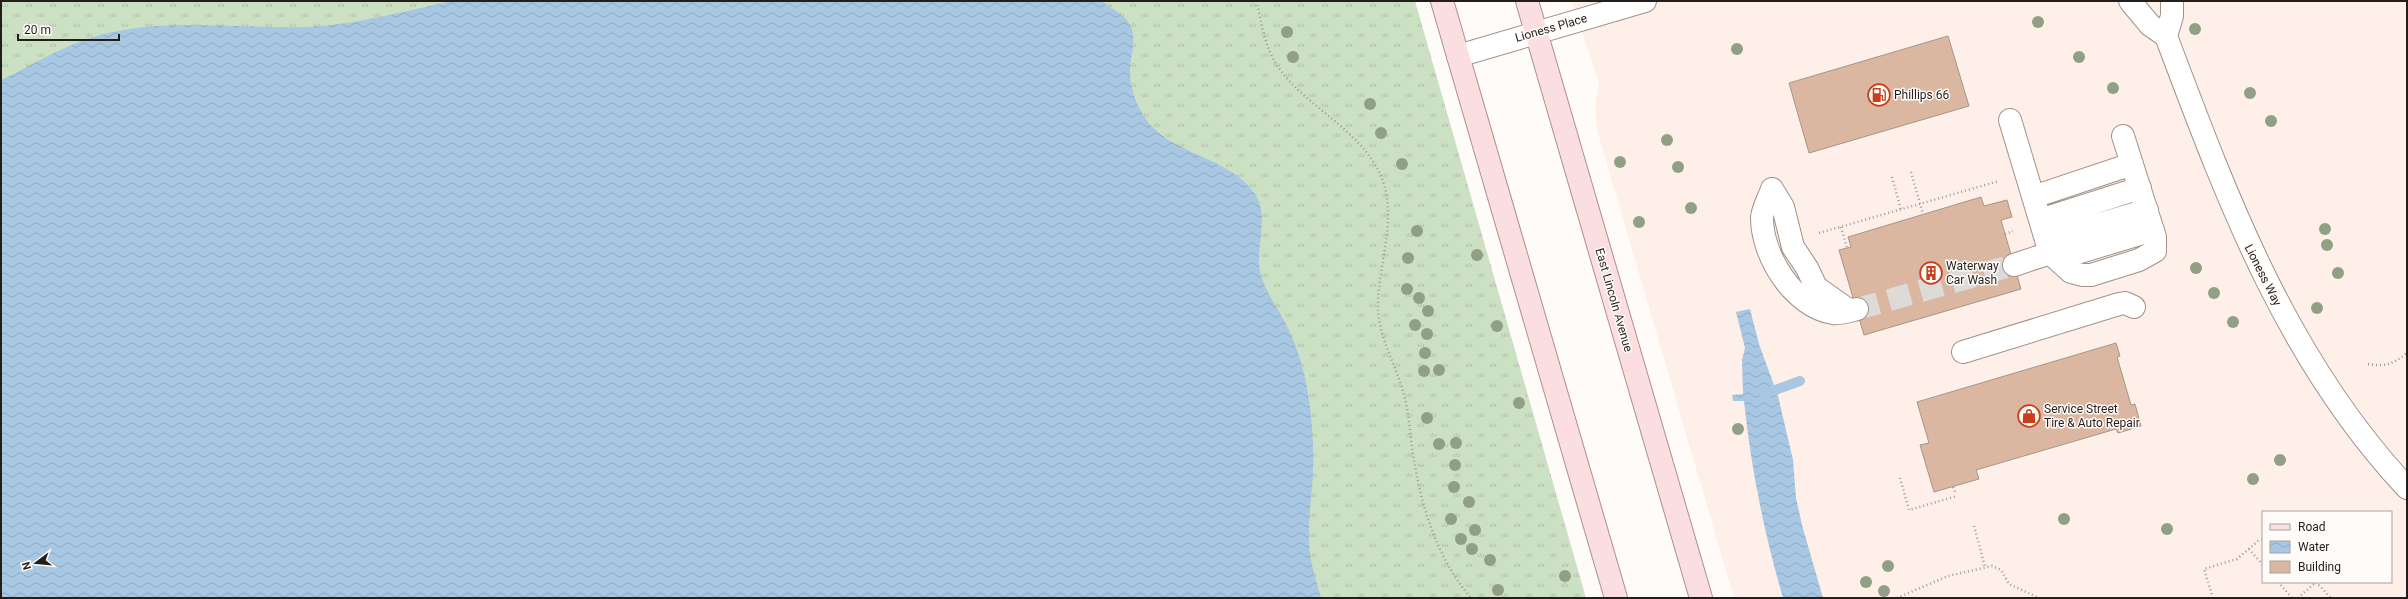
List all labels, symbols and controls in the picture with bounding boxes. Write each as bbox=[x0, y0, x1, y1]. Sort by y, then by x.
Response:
street label: Lioness Place bbox=[1513, 11, 1589, 45]
scale bar bbox=[18, 16, 119, 42]
text: 20 m bbox=[24, 23, 51, 37]
fuel station icon: Phillips 66 bbox=[1866, 82, 1892, 108]
place label: Phillips 66 bbox=[1894, 88, 1950, 102]
street label: Lioness Way bbox=[2242, 242, 2285, 308]
street label: East Lincoln Avenue bbox=[1592, 246, 1636, 354]
place label: Waterway Car Wash bbox=[1946, 259, 1999, 287]
building icon: Waterway Car Wash bbox=[1918, 260, 1944, 286]
place label: Service Street Tire & Auto Repair bbox=[2044, 402, 2140, 430]
shop icon: Service Street Tire & Auto Repair bbox=[2016, 403, 2042, 429]
legend bbox=[2262, 511, 2392, 583]
text: Road bbox=[2298, 520, 2326, 534]
text: Water bbox=[2298, 540, 2329, 554]
north arrow bbox=[16, 543, 56, 583]
text: N bbox=[19, 560, 34, 571]
text: Building bbox=[2298, 560, 2341, 574]

